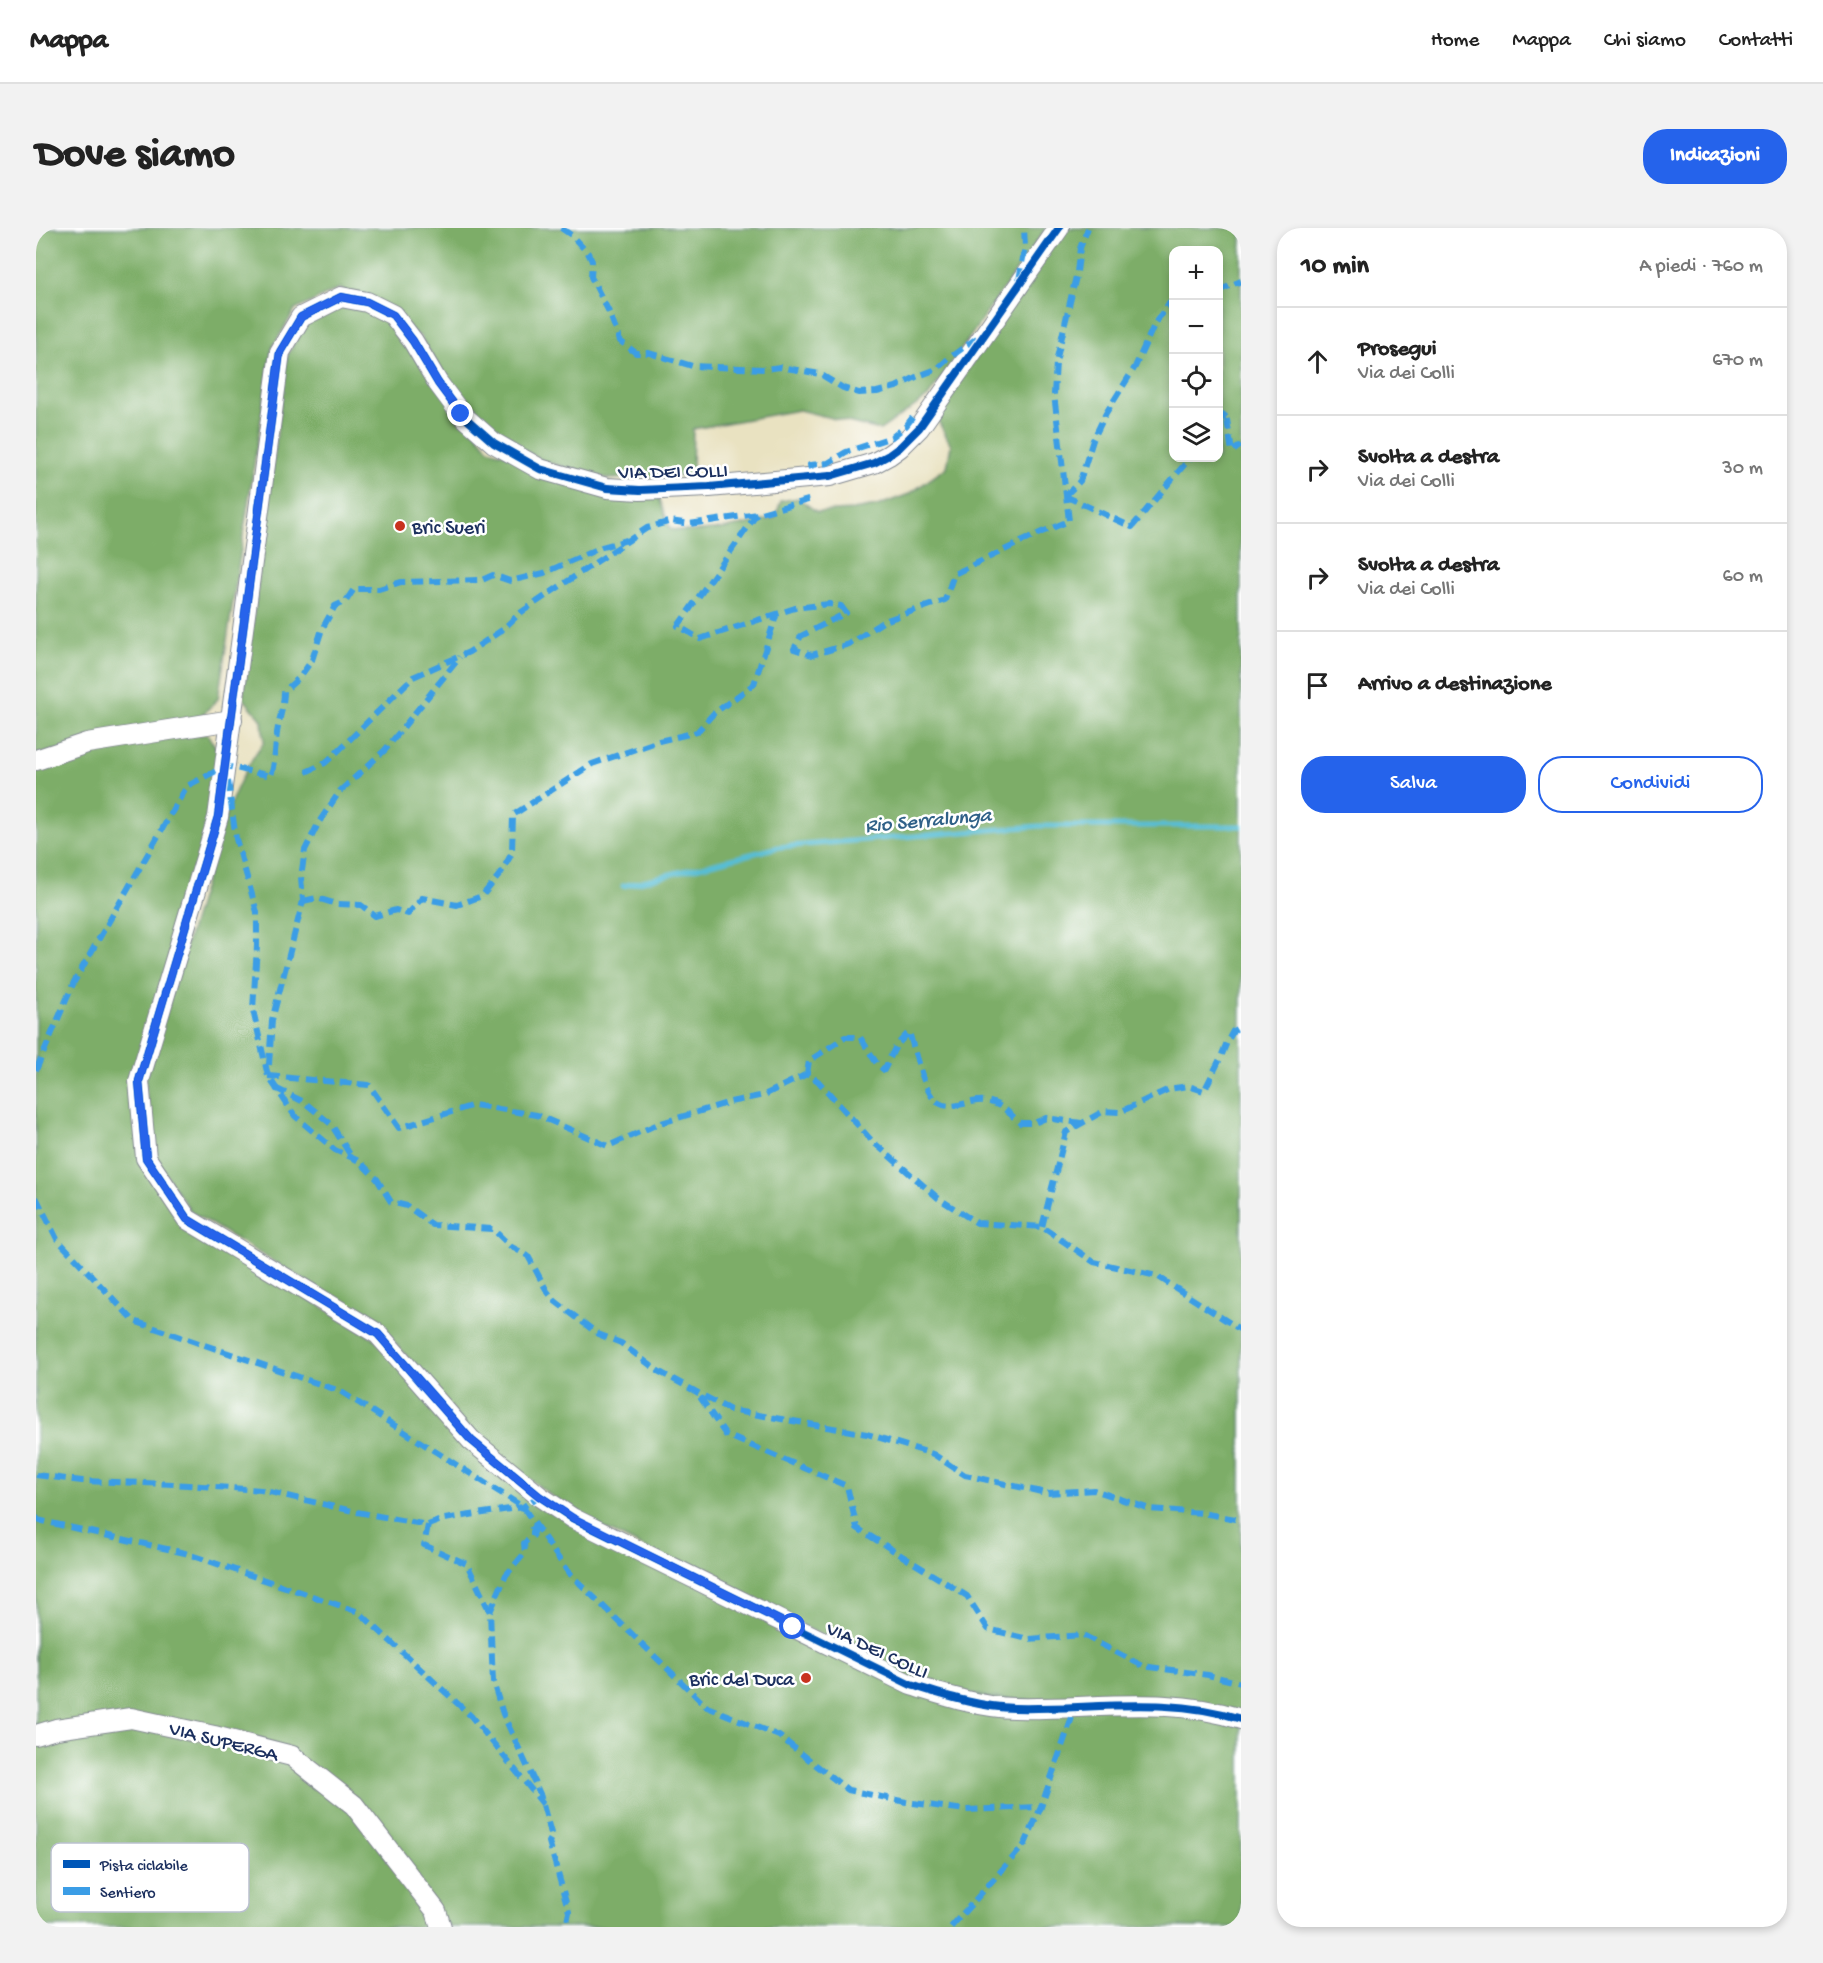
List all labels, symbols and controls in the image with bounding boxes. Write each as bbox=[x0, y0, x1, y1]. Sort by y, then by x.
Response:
text: Mappa bbox=[30, 25, 108, 58]
text: Home bbox=[1431, 29, 1479, 54]
text: Mappa bbox=[1512, 29, 1571, 54]
text: Chi siamo bbox=[1604, 29, 1686, 54]
text: Contatti bbox=[1719, 29, 1793, 54]
button: Indicazioni bbox=[1643, 129, 1787, 184]
text: Dove siamo bbox=[36, 132, 235, 181]
map controls bbox=[1169, 246, 1223, 462]
button: + bbox=[1169, 246, 1223, 300]
text: 10 min bbox=[1301, 252, 1369, 283]
text: A piedi · 760 m bbox=[1639, 256, 1763, 279]
button: − bbox=[1169, 300, 1223, 354]
text: Prosegui bbox=[1358, 337, 1436, 363]
icon: ahead bbox=[1301, 345, 1334, 378]
text: 670 m bbox=[1712, 350, 1763, 373]
button: locate bbox=[1169, 354, 1223, 408]
text: Via dei Colli bbox=[1358, 363, 1455, 386]
route end bbox=[447, 400, 473, 426]
button: layers bbox=[1169, 408, 1223, 462]
text: Svolta a destra bbox=[1358, 445, 1499, 471]
icon: right bbox=[1301, 453, 1334, 486]
text: 30 m bbox=[1722, 458, 1763, 481]
street label: VIA DEI COLLI bbox=[617, 461, 728, 486]
text: Via dei Colli bbox=[1358, 471, 1455, 494]
place label: Bric Sueri bbox=[411, 518, 486, 541]
marker: Bric Sueri bbox=[393, 519, 407, 533]
text: Svolta a destra bbox=[1358, 553, 1499, 579]
icon: right bbox=[1301, 561, 1334, 594]
text: 60 m bbox=[1723, 566, 1763, 589]
text: Via dei Colli bbox=[1358, 579, 1455, 602]
icon: arrive bbox=[1301, 669, 1334, 702]
text: Arrivo a destinazione bbox=[1358, 672, 1552, 698]
button: Salva bbox=[1301, 756, 1526, 813]
button: Condividi bbox=[1538, 756, 1763, 813]
water label: Rio Serralunga bbox=[864, 804, 994, 840]
route start bbox=[779, 1613, 805, 1639]
street label: VIA DEI COLLI bbox=[821, 1618, 931, 1686]
place label: Bric del Duca bbox=[688, 1670, 795, 1693]
marker: Bric del Duca bbox=[799, 1671, 813, 1685]
street label: VIA SUPERGA bbox=[165, 1718, 281, 1768]
legend bbox=[51, 1843, 249, 1912]
text: Pista ciclabile bbox=[99, 1858, 189, 1877]
text: Sentiero bbox=[100, 1885, 156, 1904]

